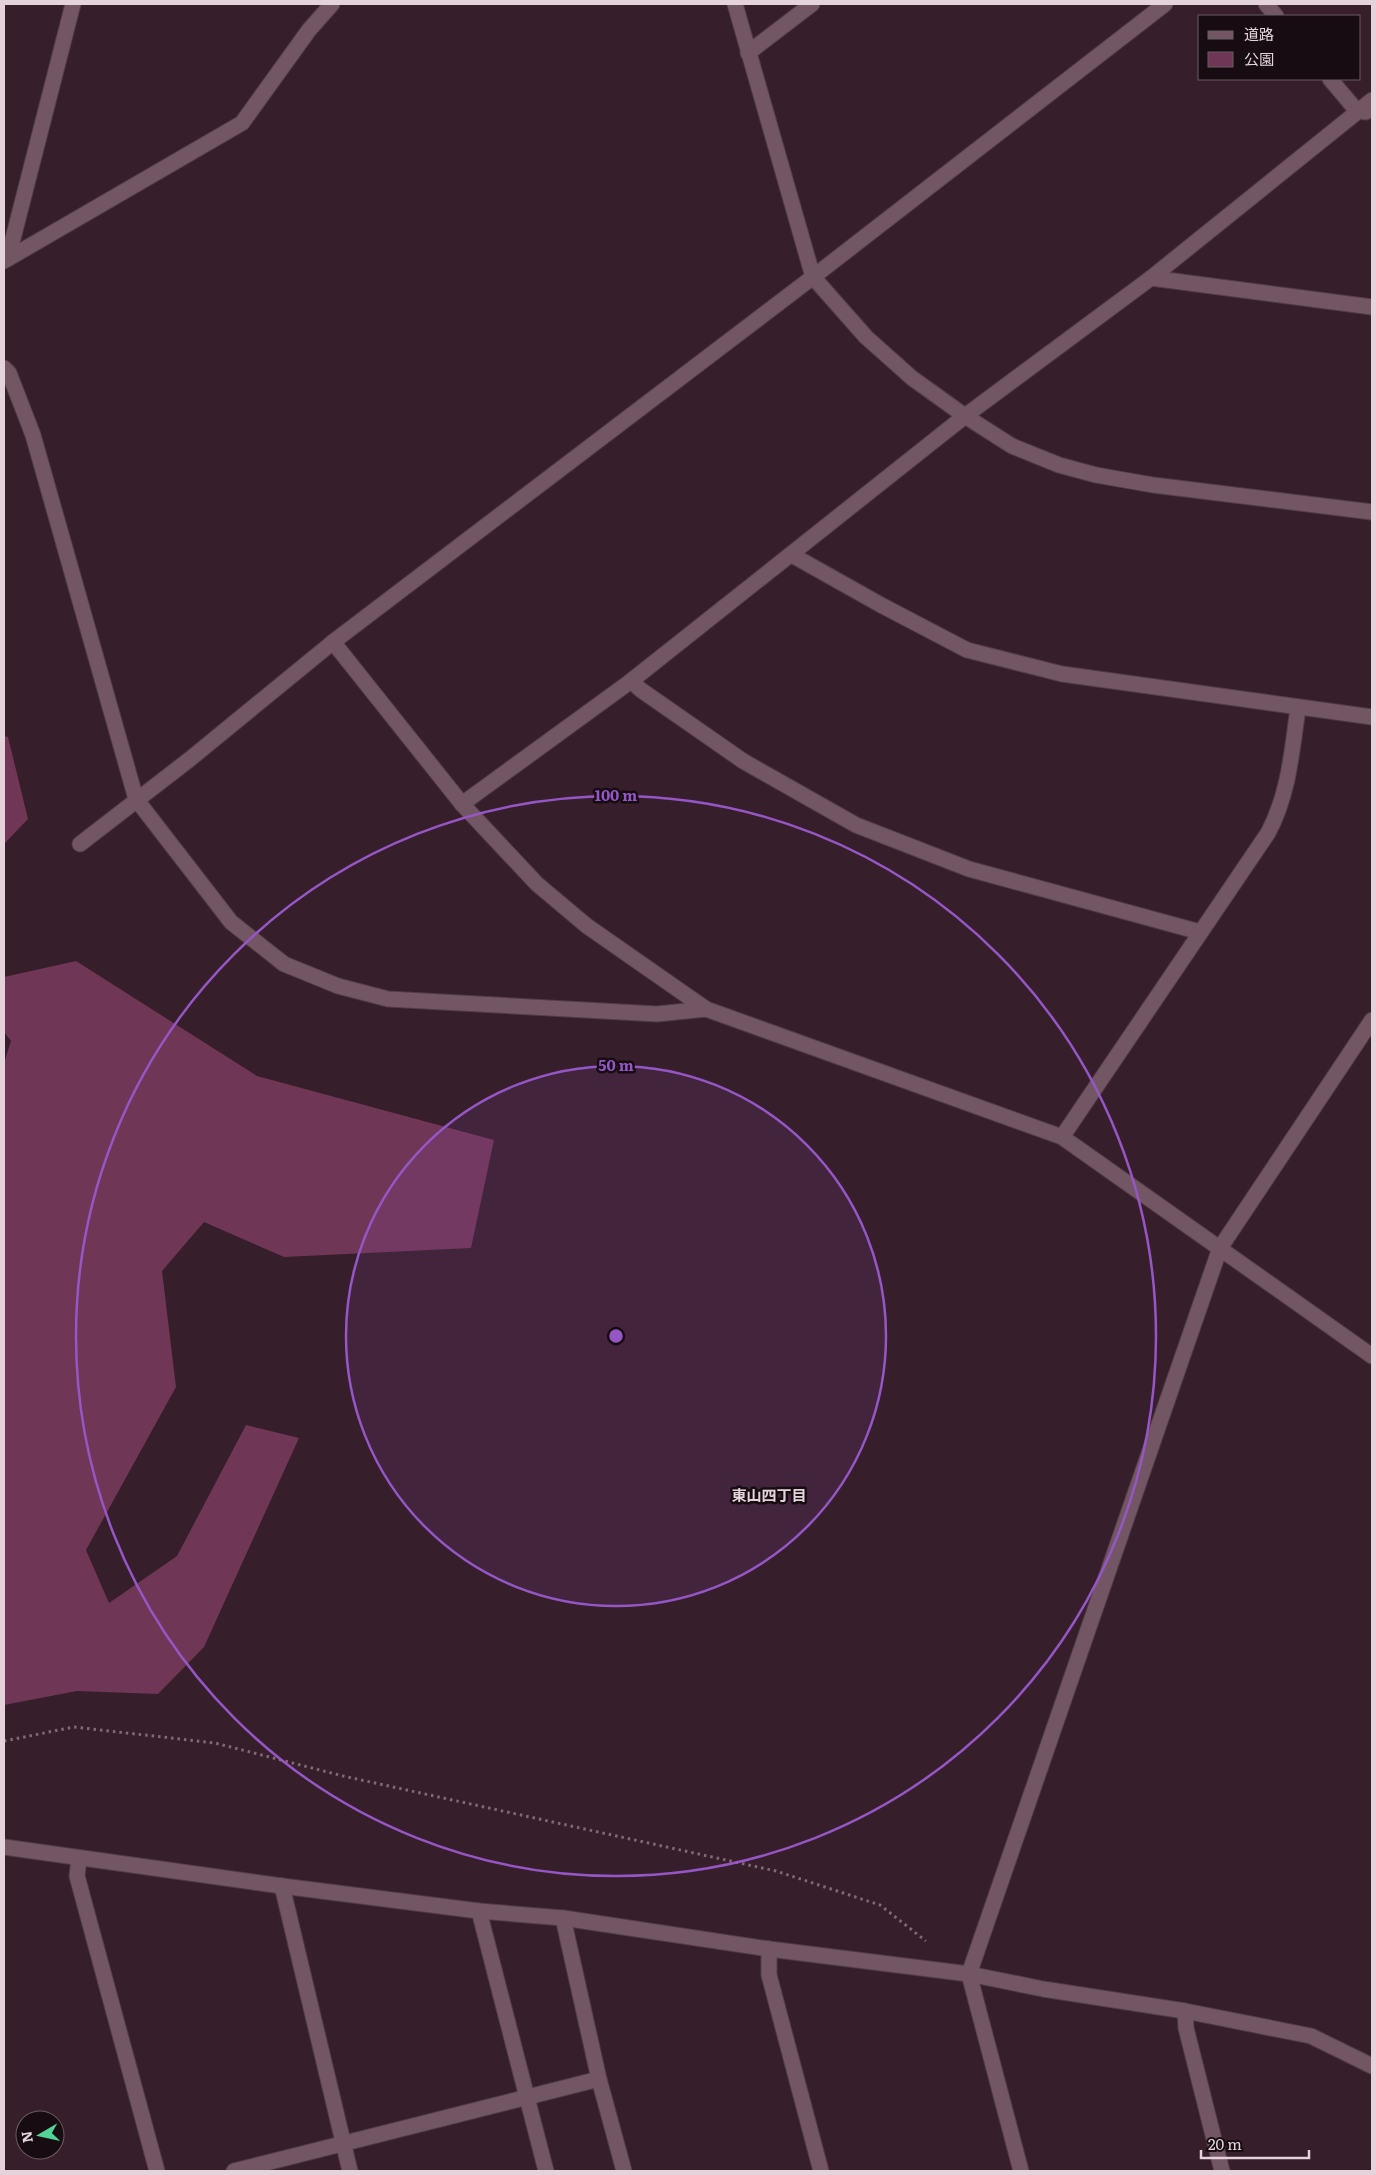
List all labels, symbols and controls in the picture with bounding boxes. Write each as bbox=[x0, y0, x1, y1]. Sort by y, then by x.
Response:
legend bbox=[1198, 15, 1361, 80]
text: 道路 bbox=[1244, 22, 1274, 45]
text: 公園 bbox=[1244, 47, 1274, 70]
text: 100 m bbox=[595, 783, 637, 806]
text: 50 m bbox=[598, 1053, 634, 1076]
centre of rings bbox=[607, 1327, 625, 1345]
district label: 東山四丁目 bbox=[731, 1483, 807, 1506]
north arrow bbox=[15, 2110, 65, 2160]
scale bar bbox=[1201, 2128, 1308, 2160]
text: N bbox=[15, 2130, 37, 2145]
text: 20 m bbox=[1208, 2132, 1242, 2155]

